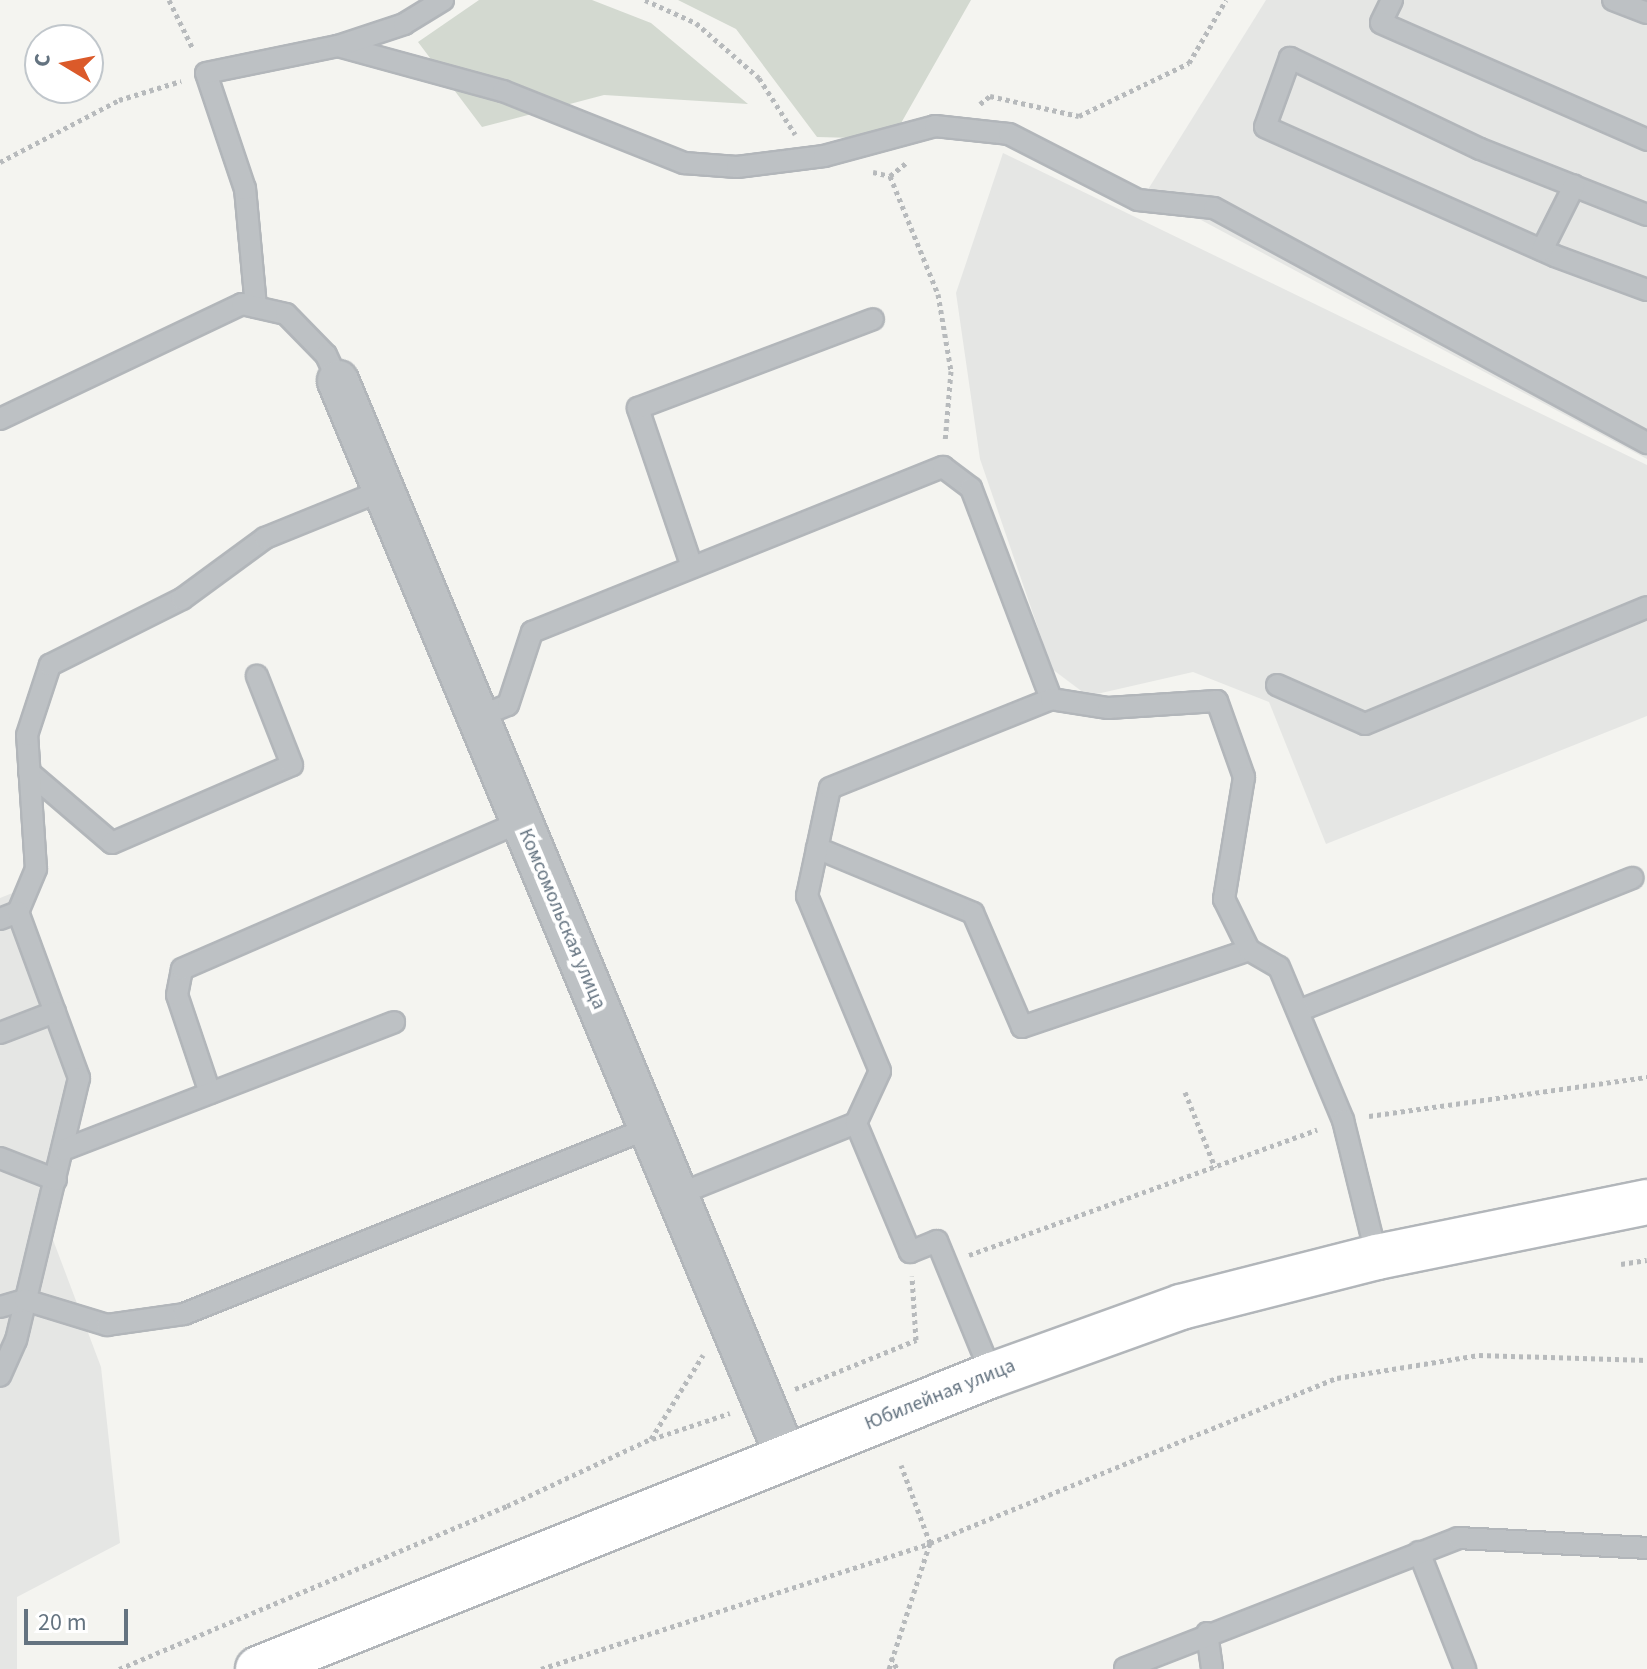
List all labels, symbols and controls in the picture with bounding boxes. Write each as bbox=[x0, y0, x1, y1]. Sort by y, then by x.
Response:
north arrow bbox=[24, 24, 104, 104]
text: С bbox=[25, 51, 59, 69]
street label: Комсомольская улица bbox=[513, 825, 611, 1013]
street label: Юбилейная улица bbox=[861, 1354, 1019, 1436]
scale bar bbox=[28, 1593, 132, 1643]
text: 20 m bbox=[38, 1605, 87, 1640]

